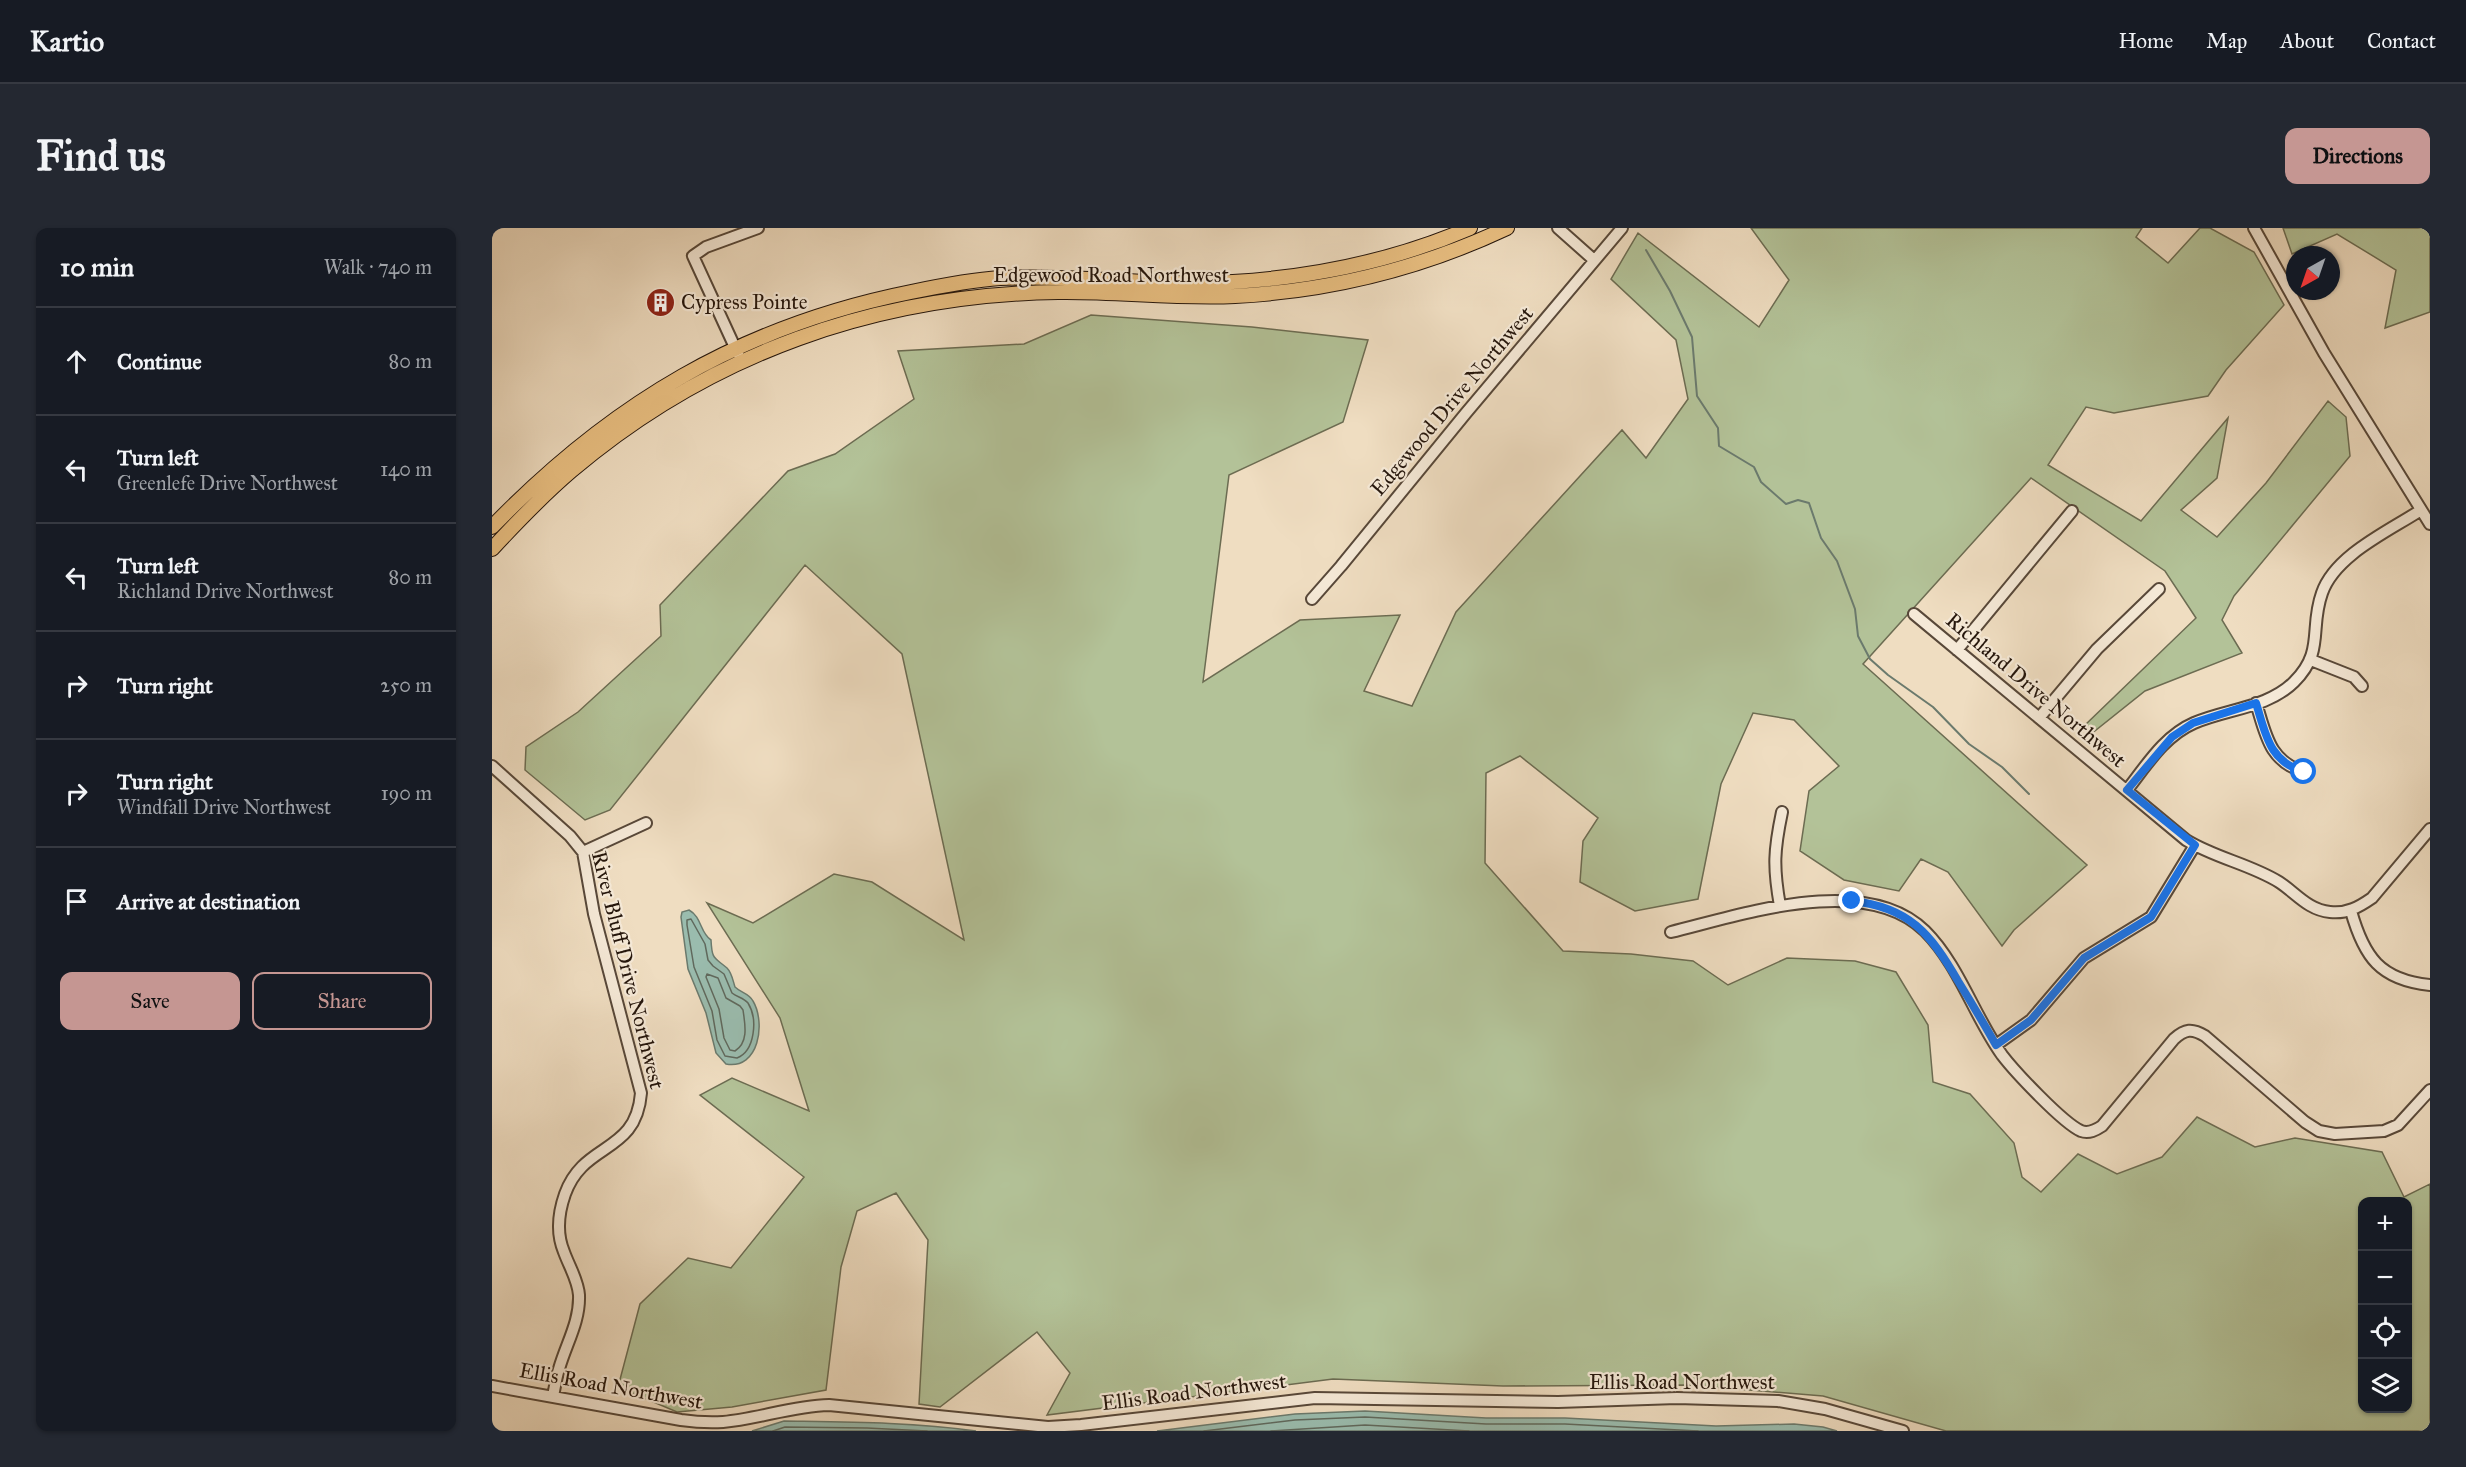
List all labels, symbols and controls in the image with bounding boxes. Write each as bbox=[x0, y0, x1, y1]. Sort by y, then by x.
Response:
text: Kartio bbox=[30, 24, 104, 59]
text: Home bbox=[2118, 28, 2173, 54]
text: Map bbox=[2206, 28, 2247, 54]
text: About bbox=[2280, 28, 2334, 54]
text: Contact bbox=[2367, 28, 2436, 54]
button: Directions bbox=[2285, 128, 2430, 184]
text: Find us bbox=[36, 130, 166, 182]
north arrow bbox=[2286, 246, 2340, 300]
text: 10 min bbox=[60, 251, 134, 283]
text: Walk · 740 m bbox=[324, 255, 432, 279]
street label: Edgewood Road Northwest bbox=[993, 262, 1229, 288]
building icon: Cypress Pointe bbox=[644, 286, 676, 318]
place label: Cypress Pointe bbox=[681, 289, 808, 315]
street label: Edgewood Drive Northwest bbox=[1365, 300, 1539, 501]
icon: ahead bbox=[60, 345, 93, 378]
text: Continue bbox=[117, 348, 202, 375]
text: 80 m bbox=[389, 349, 432, 373]
text: Turn left bbox=[117, 444, 199, 471]
icon: left bbox=[60, 453, 93, 486]
text: 140 m bbox=[380, 457, 432, 481]
text: Greenlefe Drive Northwest bbox=[117, 471, 338, 495]
text: Turn left bbox=[117, 552, 199, 579]
icon: left bbox=[60, 561, 93, 594]
text: 80 m bbox=[389, 565, 432, 589]
text: Richland Drive Northwest bbox=[117, 579, 334, 603]
street label: Richland Drive Northwest bbox=[1941, 607, 2132, 773]
icon: right bbox=[60, 669, 93, 702]
text: Turn right bbox=[117, 672, 213, 699]
text: 250 m bbox=[380, 673, 432, 697]
route start bbox=[2290, 758, 2316, 784]
text: Turn right bbox=[117, 768, 213, 795]
icon: right bbox=[60, 777, 93, 810]
text: 190 m bbox=[381, 781, 432, 805]
text: Windfall Drive Northwest bbox=[117, 795, 331, 819]
street label: River Bluff Drive Northwest bbox=[586, 848, 670, 1092]
icon: arrive bbox=[60, 885, 93, 918]
route end bbox=[1838, 887, 1864, 913]
text: Arrive at destination bbox=[117, 888, 300, 915]
button: Save bbox=[60, 972, 240, 1030]
button: Share bbox=[252, 972, 432, 1030]
map controls bbox=[2358, 1197, 2412, 1413]
button: + bbox=[2358, 1197, 2412, 1251]
button: − bbox=[2358, 1251, 2412, 1305]
button: locate bbox=[2358, 1305, 2412, 1359]
street label: Ellis Road Northwest bbox=[517, 1357, 705, 1415]
button: layers bbox=[2358, 1359, 2412, 1413]
street label: Ellis Road Northwest bbox=[1100, 1368, 1288, 1416]
street label: Ellis Road Northwest bbox=[1589, 1369, 1776, 1395]

